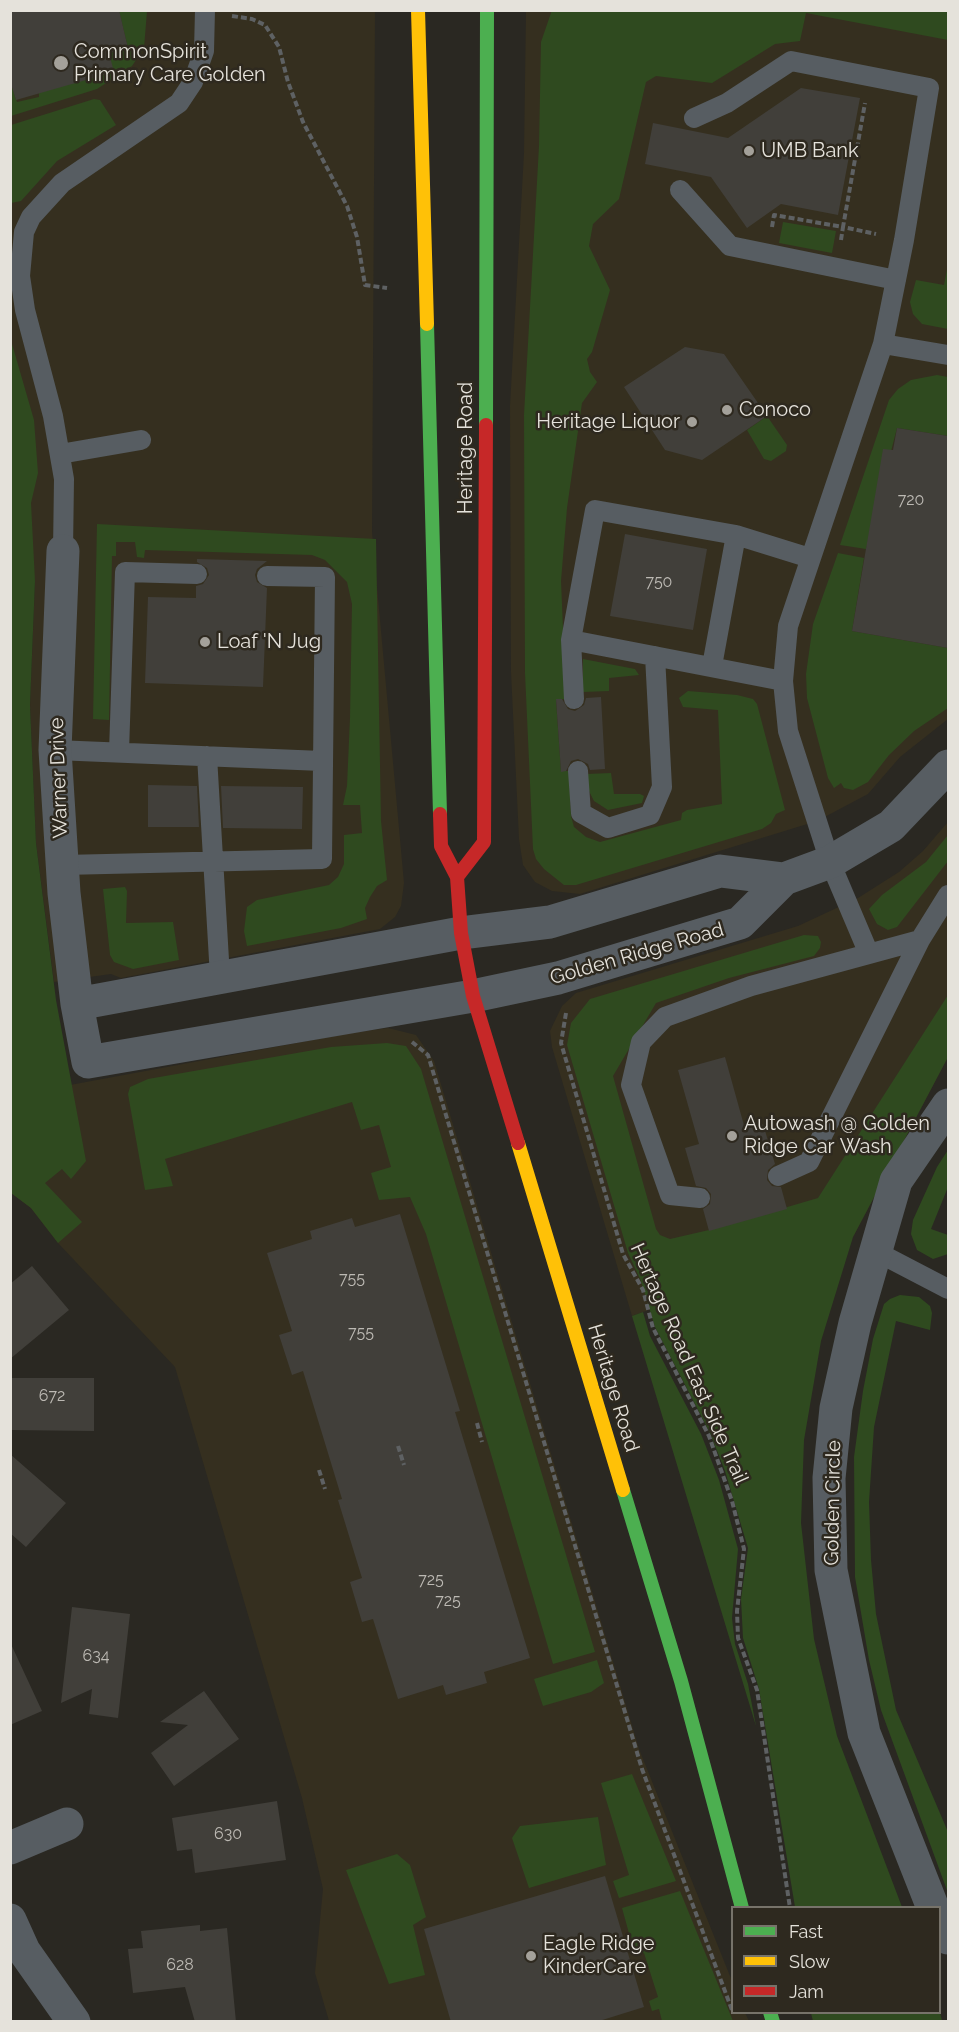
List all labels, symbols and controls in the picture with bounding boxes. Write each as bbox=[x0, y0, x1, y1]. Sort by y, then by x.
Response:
place label: CommonSpirit Primary Care Golden bbox=[74, 40, 266, 87]
marker: CommonSpirit Primary Care Golden bbox=[52, 54, 70, 72]
place label: UMB Bank bbox=[761, 139, 859, 163]
marker: UMB Bank bbox=[742, 144, 756, 158]
street label: Heritage Road bbox=[454, 382, 478, 514]
place label: Conoco bbox=[739, 398, 811, 422]
marker: Conoco bbox=[720, 403, 734, 417]
place label: Heritage Liquor bbox=[536, 410, 680, 434]
marker: Heritage Liquor bbox=[685, 415, 699, 429]
house number: 720 bbox=[898, 490, 924, 510]
house number: 750 bbox=[646, 572, 672, 592]
place label: Loaf 'N Jug bbox=[217, 630, 321, 654]
marker: Loaf 'N Jug bbox=[198, 635, 212, 649]
street label: Warner Drive bbox=[45, 717, 73, 839]
street label: Golden Ridge Road bbox=[547, 918, 727, 990]
place label: Autowash @ Golden Ridge Car Wash bbox=[744, 1112, 930, 1159]
marker: Autowash @ Golden Ridge Car Wash bbox=[725, 1129, 739, 1143]
street label: Hertage Road East Side Trail bbox=[625, 1240, 753, 1488]
house number: 755 bbox=[339, 1269, 365, 1289]
street label: Heritage Road bbox=[582, 1321, 644, 1455]
house number: 755 bbox=[348, 1323, 374, 1343]
house number: 672 bbox=[39, 1386, 65, 1406]
street label: Golden Circle bbox=[820, 1440, 846, 1566]
house number: 725 bbox=[418, 1570, 444, 1590]
house number: 725 bbox=[435, 1591, 461, 1611]
house number: 634 bbox=[83, 1646, 109, 1666]
house number: 630 bbox=[214, 1824, 242, 1844]
legend bbox=[731, 1906, 941, 2014]
text: Fast bbox=[789, 1921, 823, 1942]
place label: Eagle Ridge KinderCare bbox=[543, 1932, 655, 1979]
marker: Eagle Ridge KinderCare bbox=[524, 1949, 538, 1963]
text: Slow bbox=[789, 1951, 830, 1972]
house number: 628 bbox=[166, 1955, 194, 1975]
text: Jam bbox=[789, 1981, 824, 2002]

